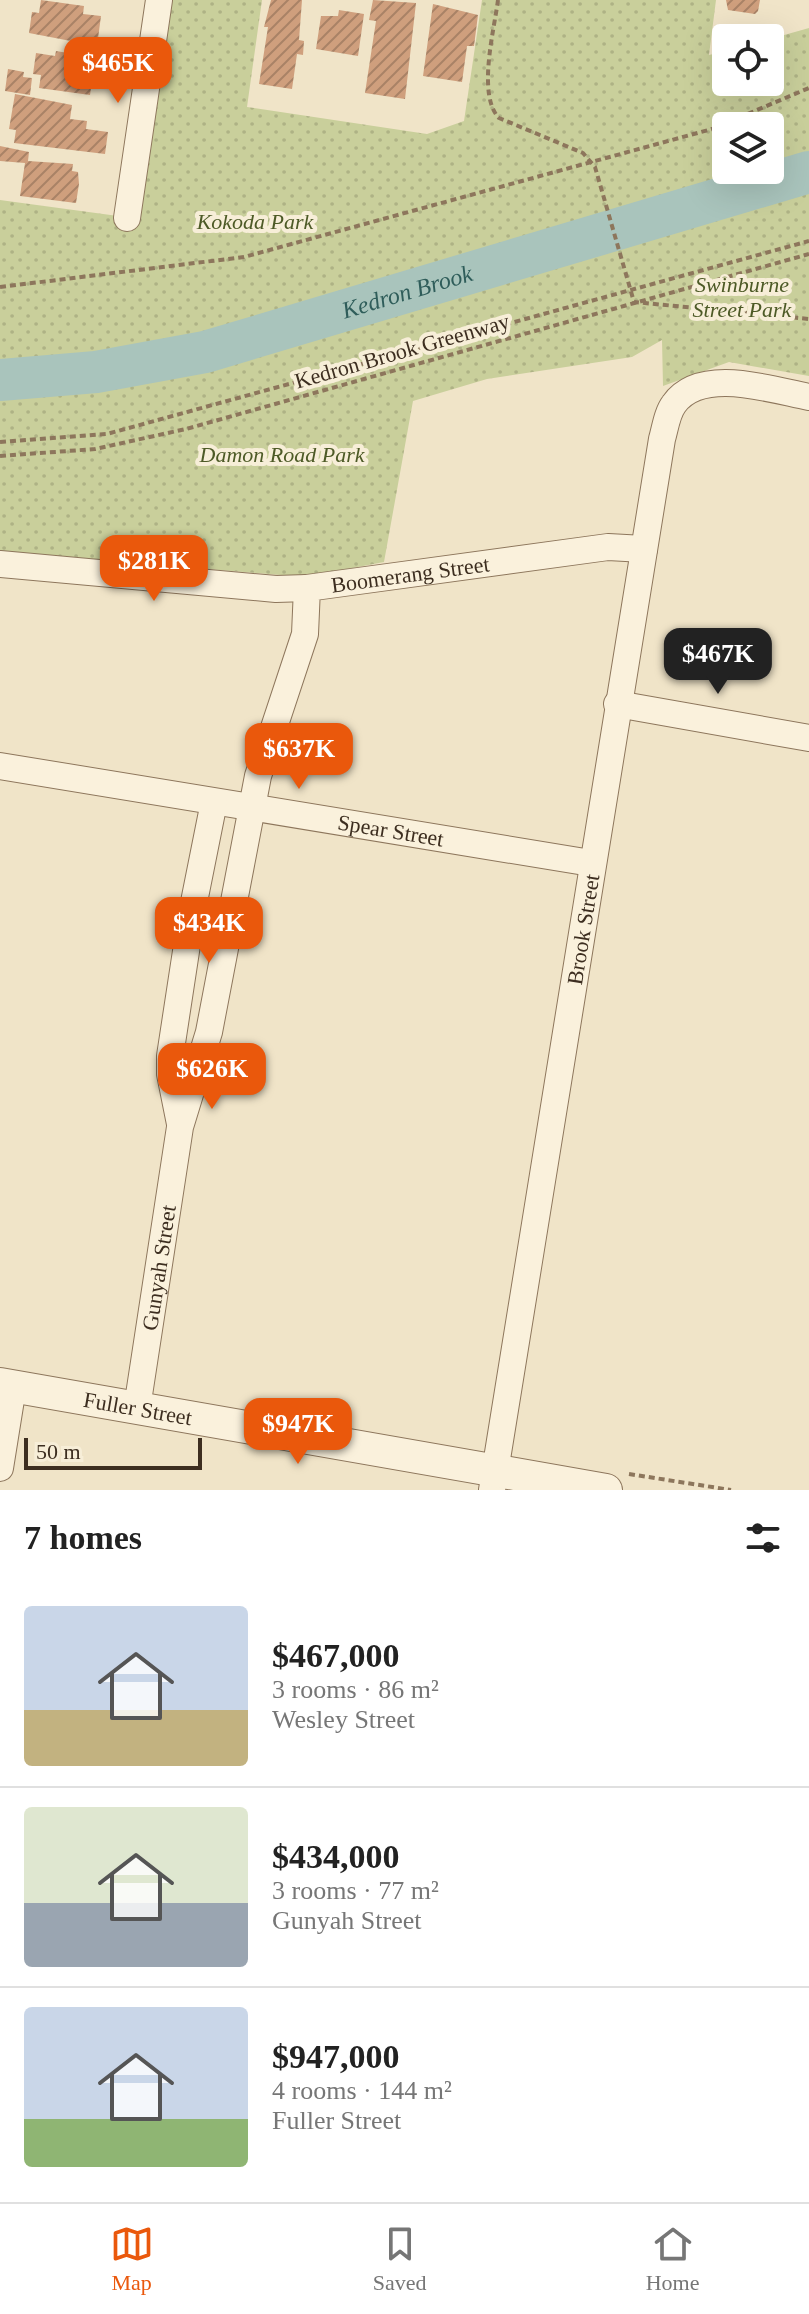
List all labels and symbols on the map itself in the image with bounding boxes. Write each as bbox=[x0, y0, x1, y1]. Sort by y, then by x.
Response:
pin: $465K bbox=[62, 37, 174, 105]
park label: Kokoda Park bbox=[196, 209, 315, 234]
water label: Kedron Brook bbox=[338, 260, 476, 324]
park label: Swinburne Street Park bbox=[693, 272, 793, 322]
street label: Kedron Brook Greenway bbox=[292, 308, 512, 394]
park label: Damon Road Park bbox=[199, 442, 366, 467]
pin: $281K bbox=[98, 535, 210, 603]
street label: Boomerang Street bbox=[329, 551, 491, 597]
pin: $467K bbox=[662, 628, 774, 696]
pin: $637K bbox=[243, 723, 355, 791]
street label: Spear Street bbox=[336, 809, 446, 851]
street label: Brook Street bbox=[561, 872, 604, 987]
pin: $434K bbox=[153, 897, 265, 965]
pin: $626K bbox=[156, 1043, 268, 1111]
street label: Gunyah Street bbox=[137, 1203, 180, 1332]
street label: Fuller Street bbox=[82, 1386, 194, 1430]
pin: $947K bbox=[242, 1398, 354, 1466]
scale bar bbox=[24, 1434, 202, 1470]

